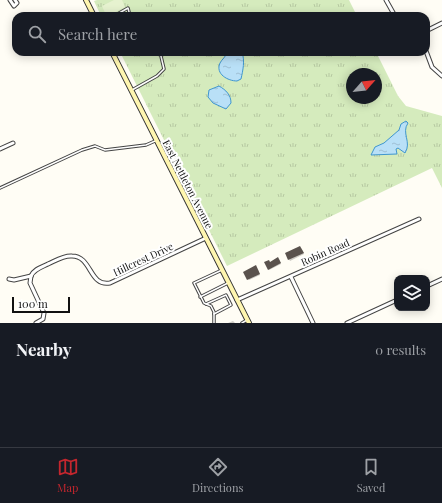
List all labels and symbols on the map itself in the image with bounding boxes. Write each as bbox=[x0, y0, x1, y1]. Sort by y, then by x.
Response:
north arrow bbox=[346, 68, 382, 104]
street label: East Nettleton Avenue bbox=[160, 137, 216, 231]
street label: Robin Road bbox=[299, 235, 352, 269]
street label: Hillcrest Drive bbox=[111, 239, 175, 279]
scale bar bbox=[12, 295, 70, 314]

